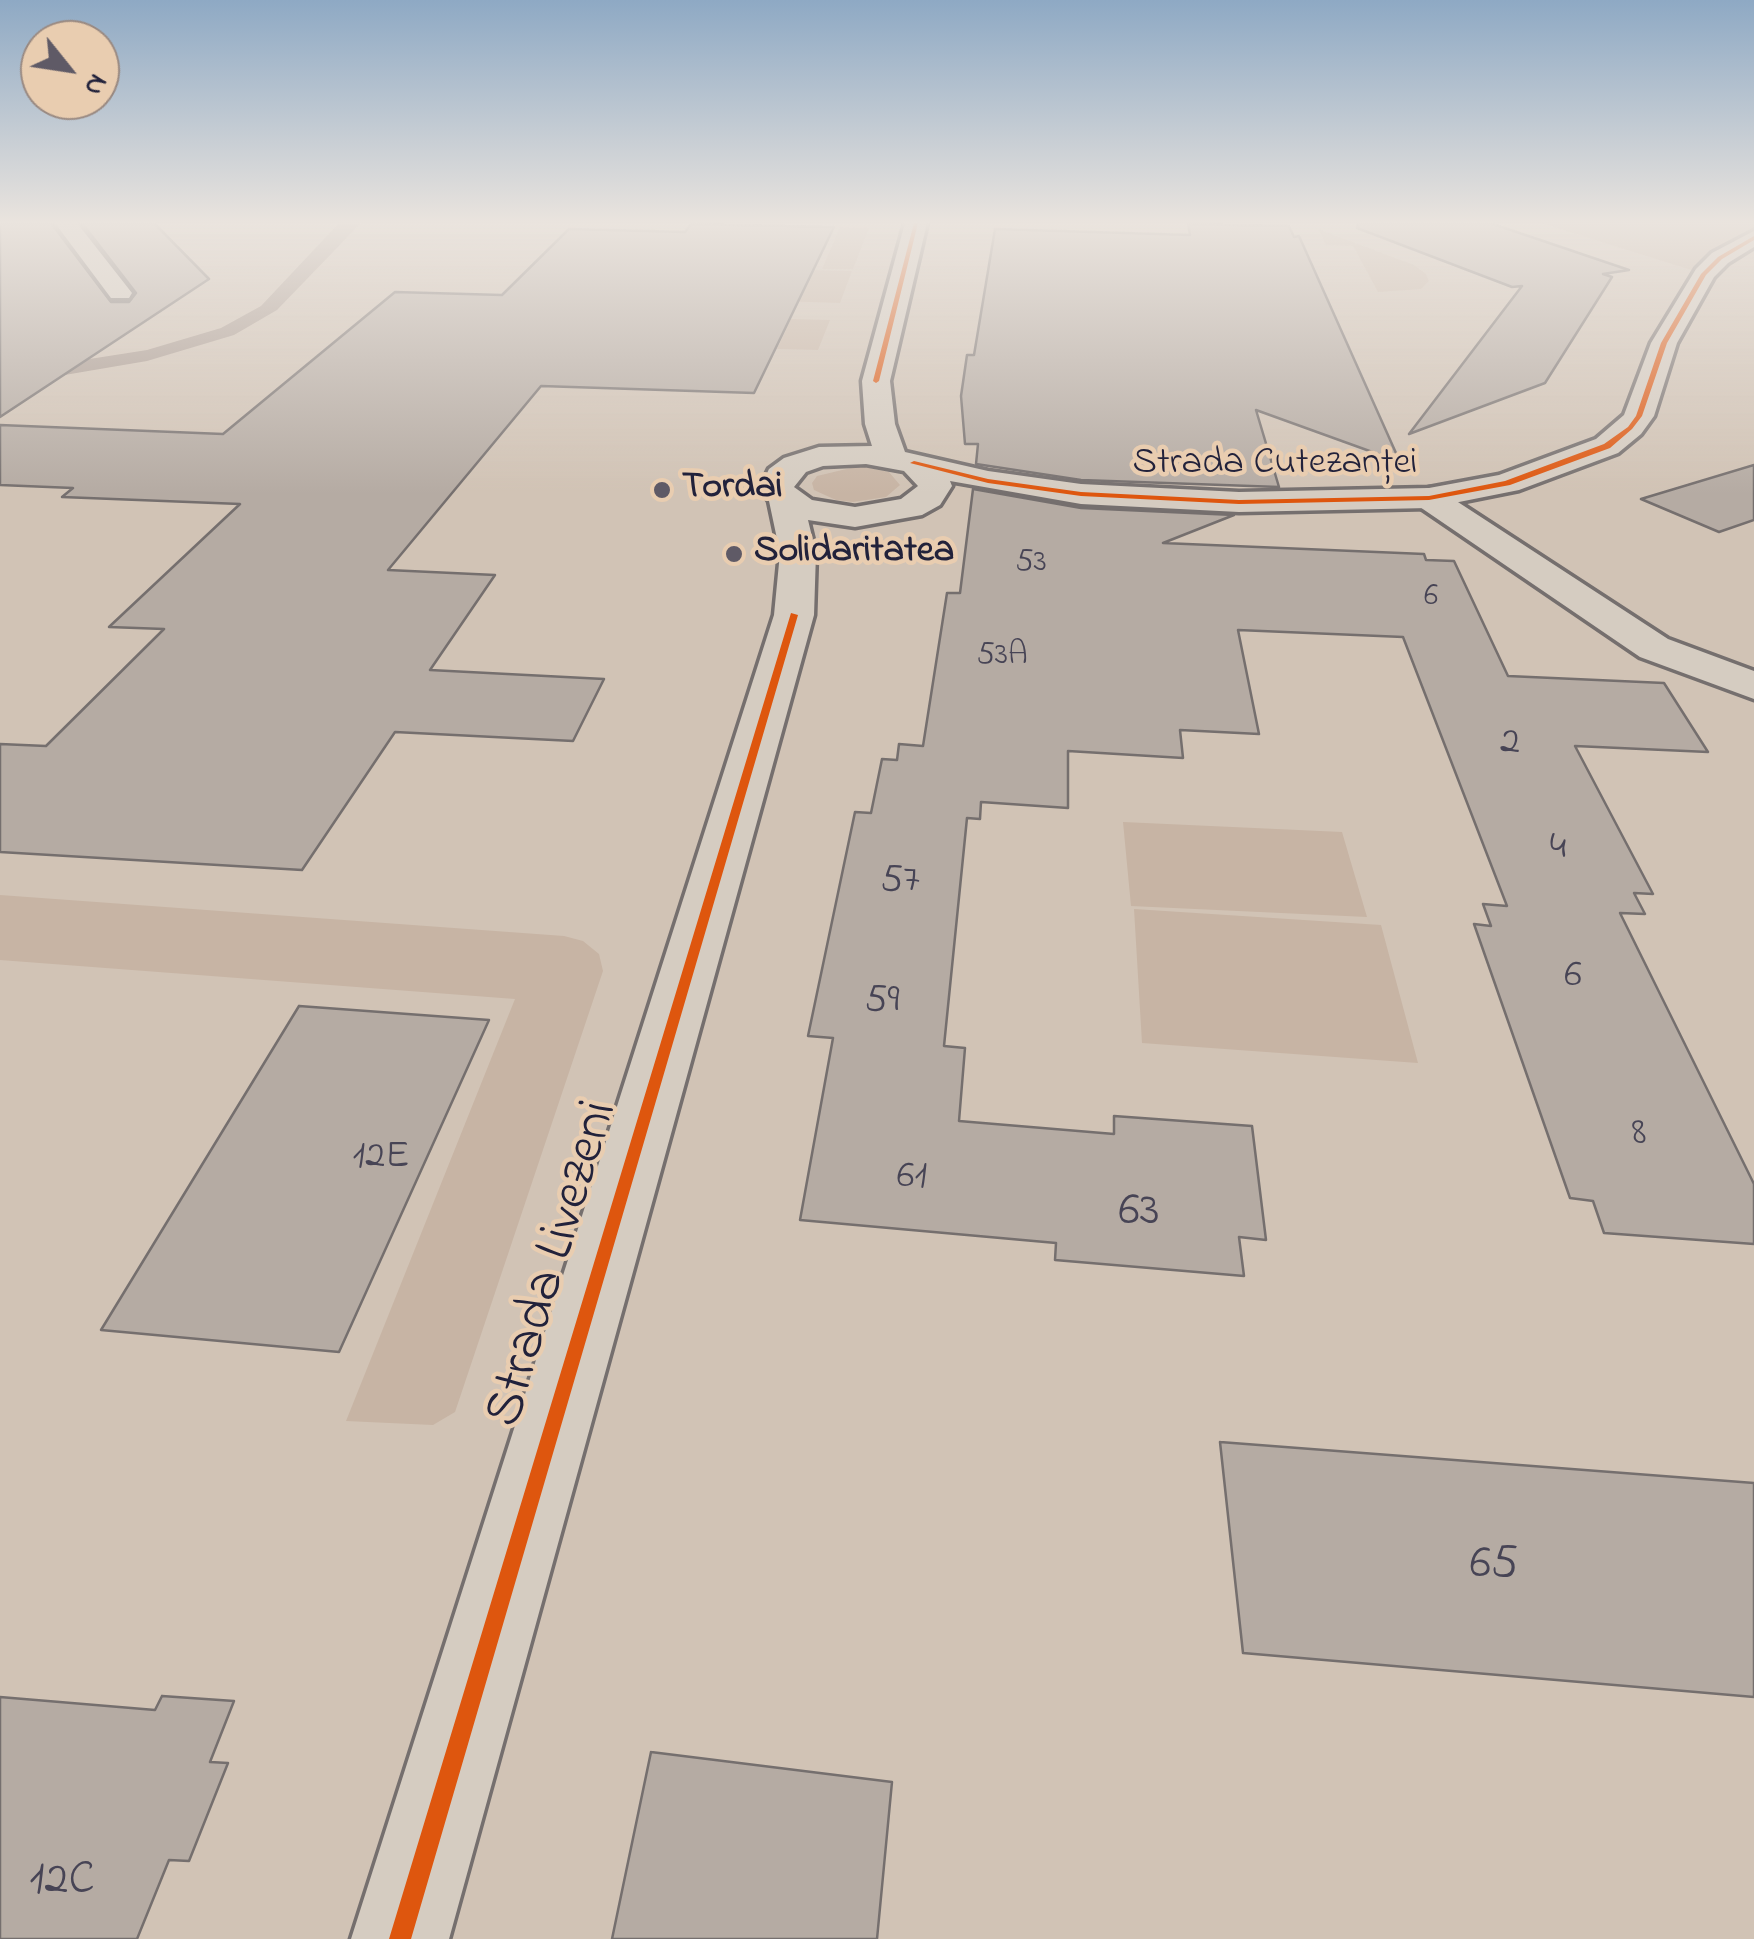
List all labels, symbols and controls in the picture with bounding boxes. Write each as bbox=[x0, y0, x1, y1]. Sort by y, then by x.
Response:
north arrow bbox=[20, 20, 120, 120]
text: N bbox=[72, 66, 117, 103]
street label: Strada Cutezanței bbox=[1133, 443, 1417, 489]
place label: Tordai bbox=[682, 467, 783, 513]
marker: Tordai bbox=[651, 479, 673, 501]
place label: Solidaritatea bbox=[754, 531, 954, 577]
marker: Solidaritatea bbox=[723, 543, 745, 565]
house number: 53 bbox=[1015, 546, 1047, 584]
house number: 6 bbox=[1424, 580, 1438, 618]
house number: 53A bbox=[976, 639, 1028, 677]
house number: 2 bbox=[1500, 721, 1520, 769]
house number: 4 bbox=[1550, 826, 1566, 874]
house number: 57 bbox=[880, 859, 920, 907]
house number: 6 bbox=[1564, 954, 1582, 1002]
house number: 59 bbox=[865, 979, 899, 1027]
street label: Strada Livezeni bbox=[475, 1094, 637, 1436]
house number: 8 bbox=[1632, 1112, 1646, 1160]
house number: 12E bbox=[353, 1135, 409, 1183]
house number: 61 bbox=[897, 1155, 927, 1203]
house number: 63 bbox=[1119, 1186, 1159, 1244]
house number: 65 bbox=[1470, 1539, 1518, 1597]
house number: 12C bbox=[29, 1855, 95, 1913]

